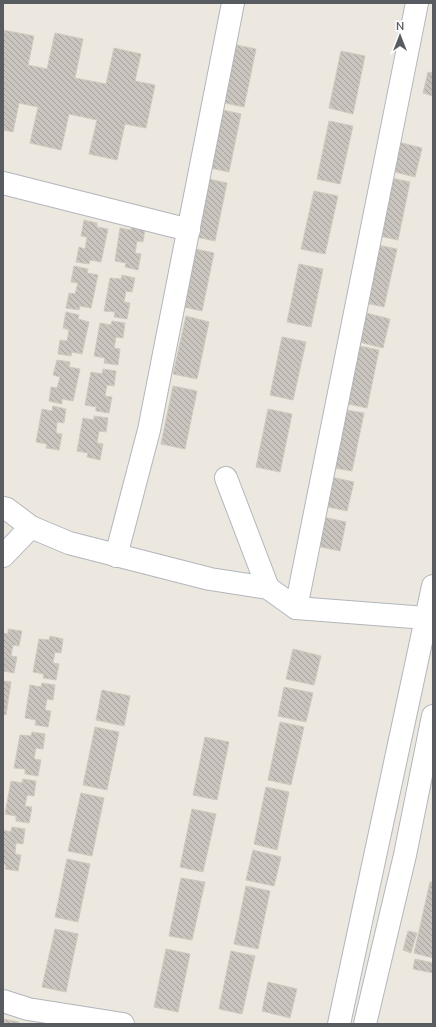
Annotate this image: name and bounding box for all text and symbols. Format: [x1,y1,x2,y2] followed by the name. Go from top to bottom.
[380,16,420,56] north arrow
[396,19,404,34] text: N

